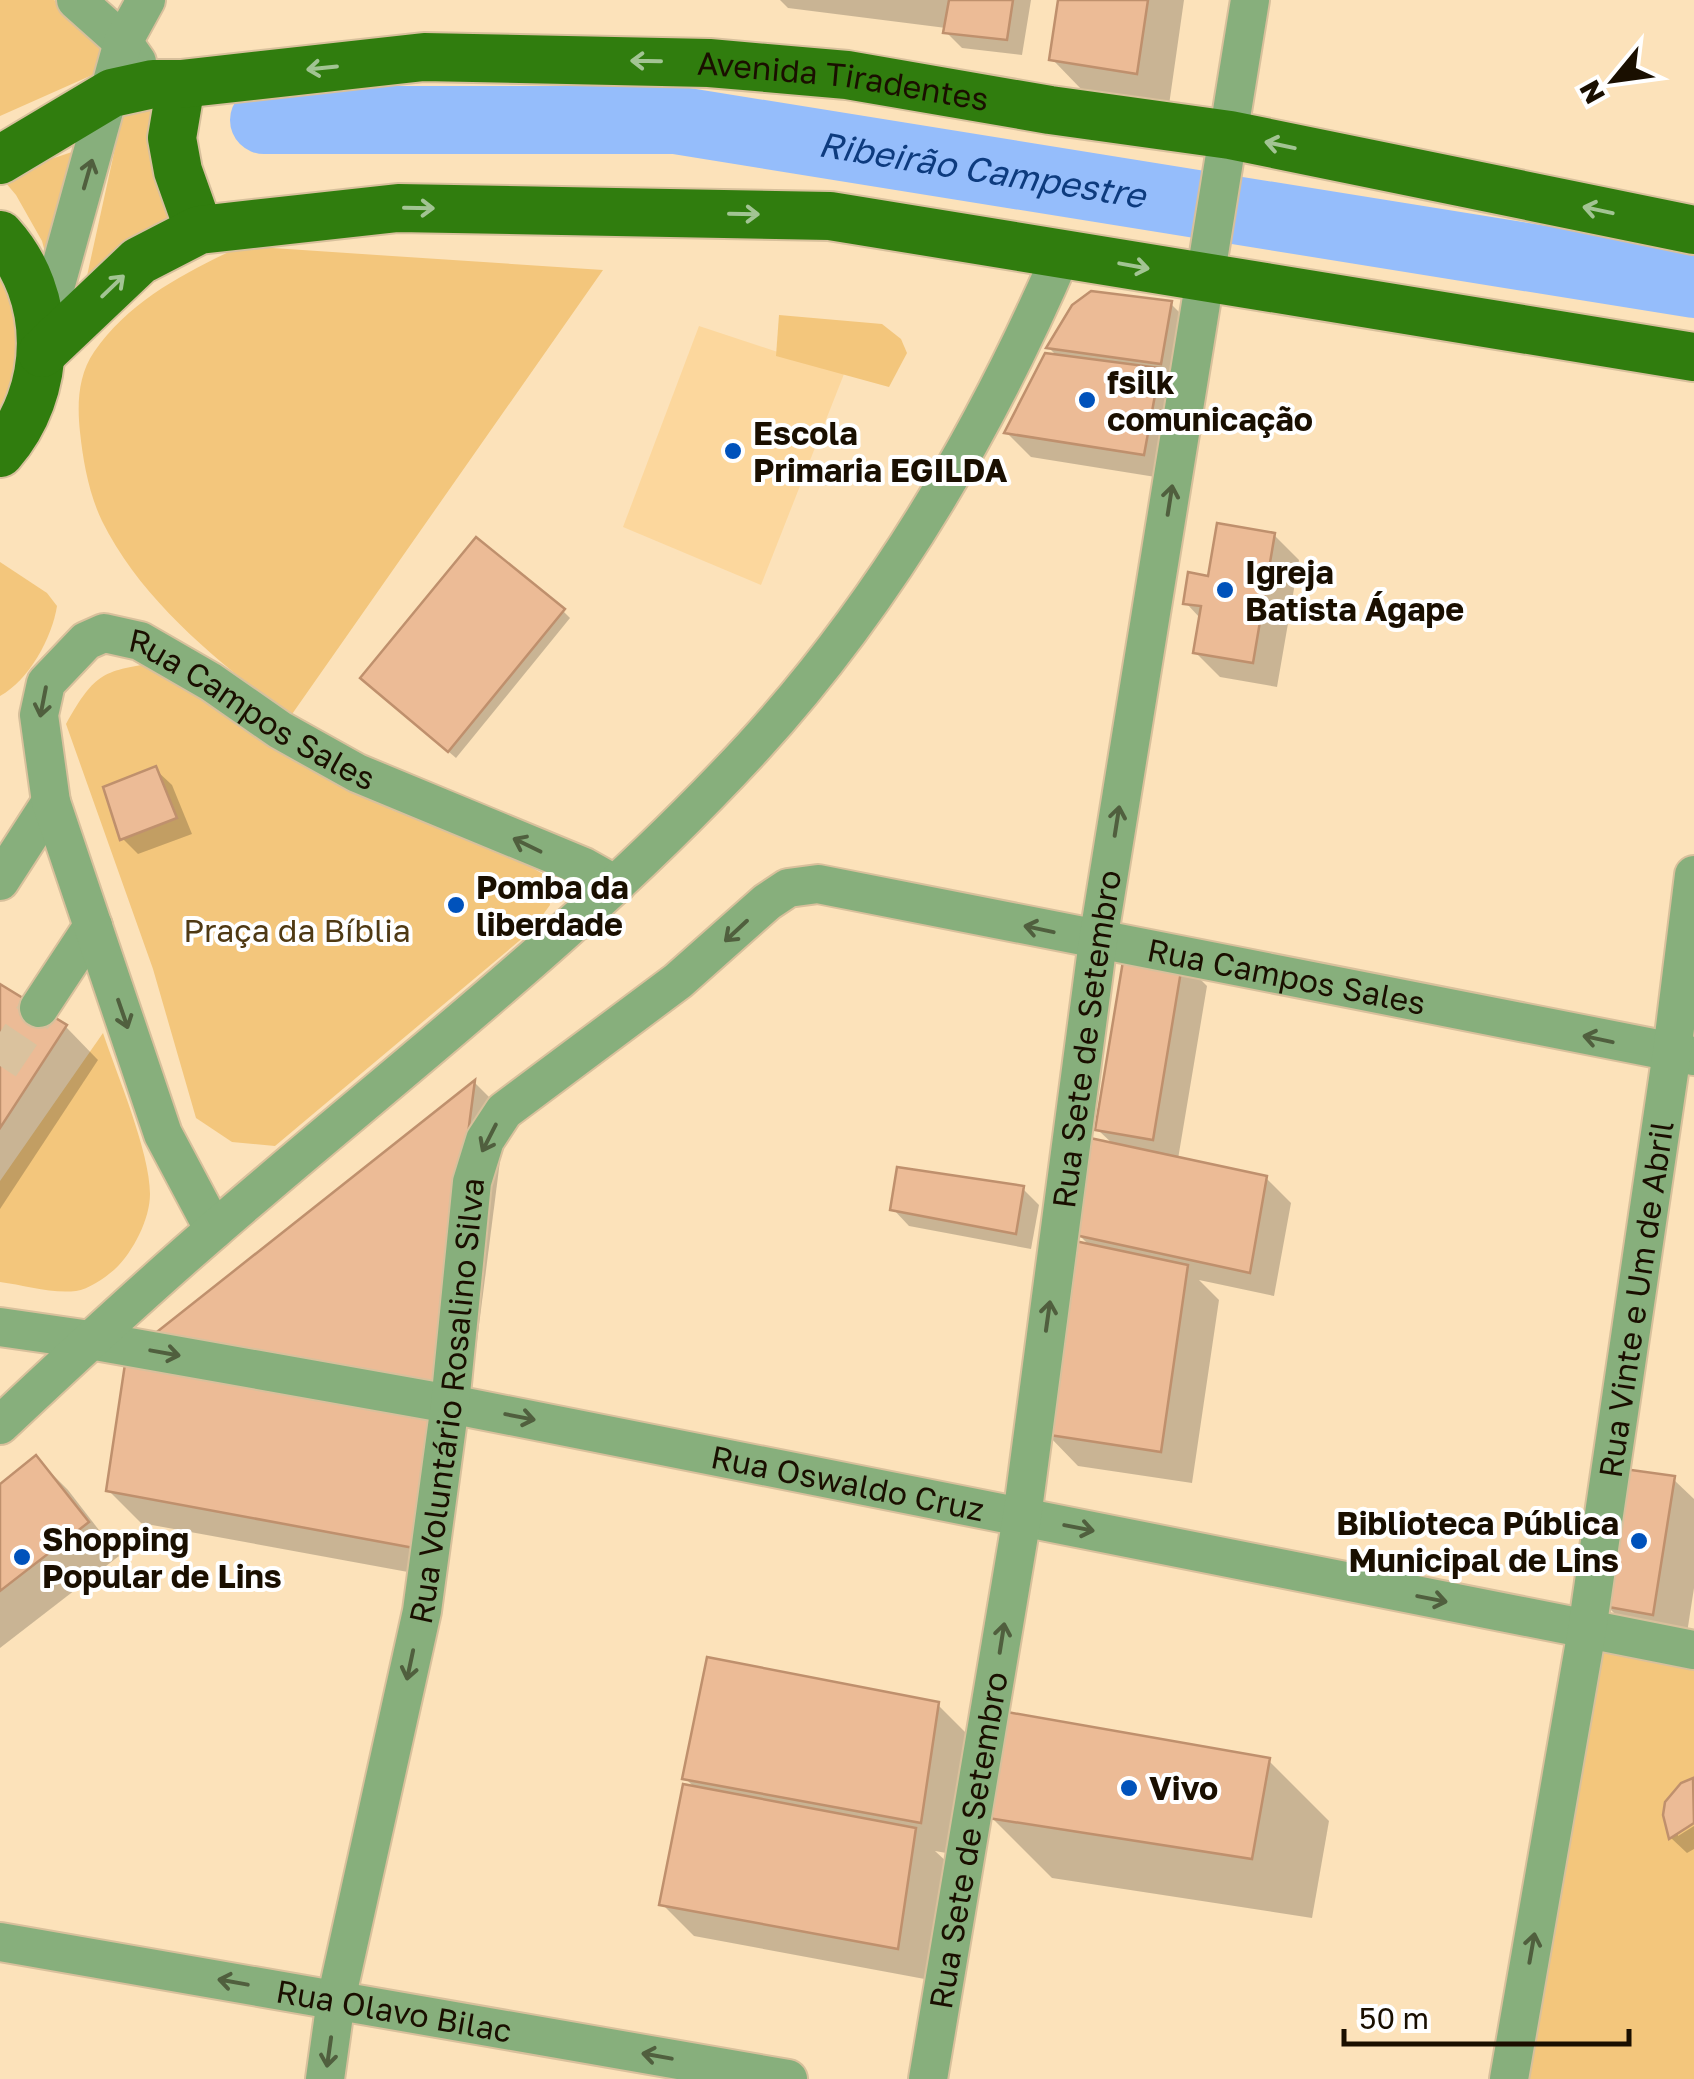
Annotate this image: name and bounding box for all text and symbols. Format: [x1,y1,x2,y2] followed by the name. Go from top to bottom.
[1564,30,1664,130] north arrow
[697,44,992,118] street label: Avenida Tiradentes
[631,52,663,71] one-way arrow
[306,59,339,78] one-way arrow
[1572,75,1611,110] text: N
[816,122,1151,217] water label: Ribeirão Campestre
[1265,135,1297,154] one-way arrow
[80,159,99,190] one-way arrow
[402,199,434,218] one-way arrow
[1583,200,1615,219] one-way arrow
[726,204,759,224] one-way arrow
[1118,258,1150,277] one-way arrow
[100,274,124,298] one-way arrow
[1107,363,1313,438] place label: fsilk comunicação
[1076,389,1098,411] marker: fsilk comunicação
[753,414,1008,489] place label: Escola Primaria EGILDA
[722,440,744,462] marker: Escola Primaria EGILDA
[1161,484,1179,517] one-way arrow
[1245,553,1464,628] place label: Igreja Batista Ágape
[1214,579,1236,601] marker: Igreja Batista Ágape
[126,620,381,797] street label: Rua Campos Sales
[32,685,51,717] one-way arrow
[1108,805,1127,837] one-way arrow
[513,834,543,853] one-way arrow
[1044,867,1128,1211] street label: Rua Sete de Setembro
[476,868,629,943] place label: Pomba da liberdade
[445,894,467,916] marker: Pomba da liberdade
[183,911,411,949] park label: Praça da Bíblia
[724,919,749,942] one-way arrow
[1024,919,1056,938] one-way arrow
[1144,930,1429,1022] street label: Rua Campos Sales
[115,998,133,1030] one-way arrow
[1583,1029,1615,1047] one-way arrow
[1591,1118,1681,1480] street label: Rua Vinte e Um de Abril
[479,1122,498,1152] one-way arrow
[401,1176,491,1627] street label: Rua Voluntário Rosalino Silva
[1039,1300,1058,1333] one-way arrow
[149,1344,181,1363] one-way arrow
[503,1409,535,1428] one-way arrow
[708,1437,987,1528] street label: Rua Oswaldo Cruz
[1336,1504,1619,1579] place label: Biblioteca Pública Municipal de Lins
[42,1520,282,1595] place label: Shopping Popular de Lins
[1062,1520,1094,1539] one-way arrow
[1628,1530,1650,1552] marker: Biblioteca Pública Municipal de Lins
[11,1546,33,1568] marker: Shopping Popular de Lins
[1415,1591,1447,1610] one-way arrow
[993,1622,1012,1654] one-way arrow
[400,1648,418,1680] one-way arrow
[921,1669,1015,2012] street label: Rua Sete de Setembro
[1149,1769,1218,1807] place label: Vivo
[1118,1777,1140,1799] marker: Vivo
[1523,1933,1542,1965] one-way arrow
[273,1971,515,2050] street label: Rua Olavo Bilac
[218,1972,250,1991] one-way arrow
[1344,1984,1629,2046] scale bar
[1359,2000,1429,2036] text: 50 m
[320,2035,338,2067] one-way arrow
[641,2046,674,2065] one-way arrow

